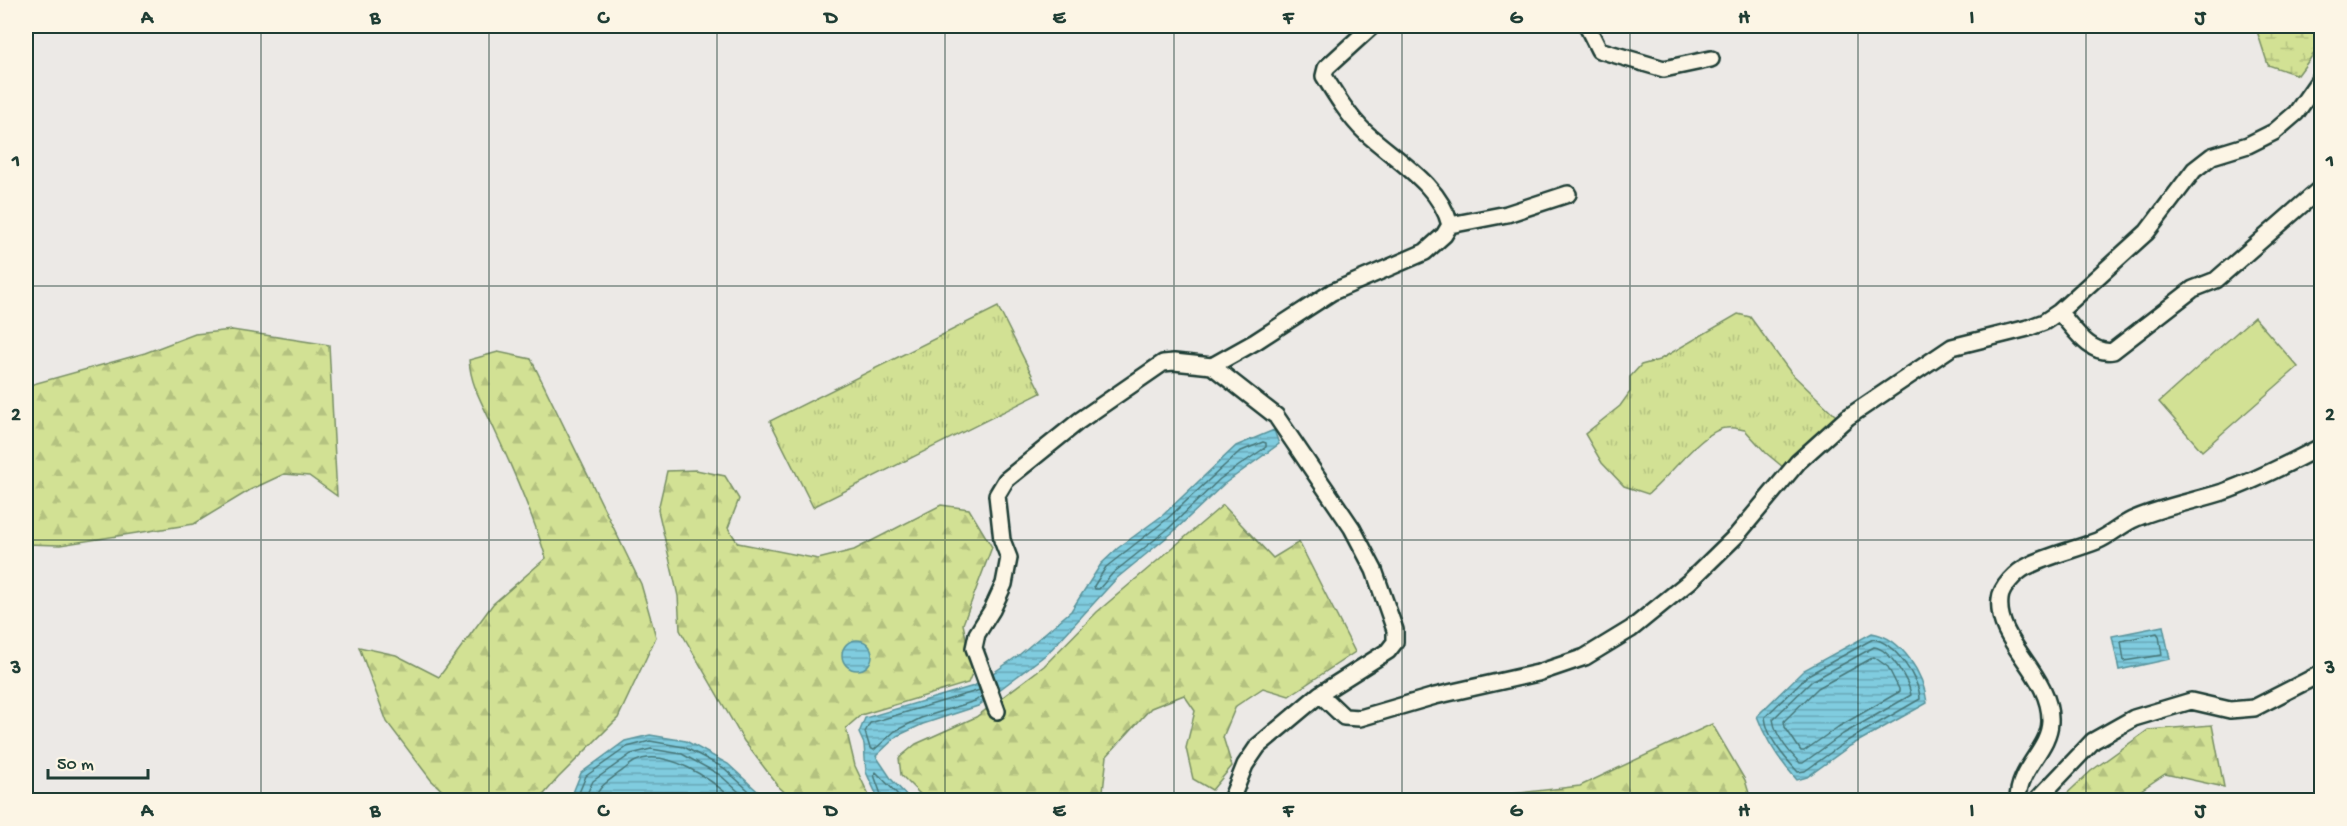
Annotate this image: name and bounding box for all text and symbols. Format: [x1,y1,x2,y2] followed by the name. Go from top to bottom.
[140,8,155,31] text: A
[369,8,381,31] text: B
[597,8,611,31] text: C
[822,8,838,31] text: D
[1053,8,1067,31] text: E
[1282,8,1295,31] text: F
[1510,8,1524,31] text: G
[1738,8,1750,31] text: H
[1970,8,1975,31] text: I
[2194,8,2207,31] text: J
[11,151,20,174] text: 1
[2325,151,2334,174] text: 1
[11,405,21,428] text: 2
[2325,405,2335,428] text: 2
[10,658,21,681] text: 3
[2324,658,2335,681] text: 3
[48,742,148,780] scale bar
[57,755,94,776] text: 50 m
[140,801,155,824] text: A
[369,801,381,824] text: B
[597,801,611,824] text: C
[822,801,838,824] text: D
[1053,801,1067,824] text: E
[1282,801,1295,824] text: F
[1510,801,1524,824] text: G
[1738,801,1750,824] text: H
[1970,801,1975,824] text: I
[2194,801,2207,824] text: J

